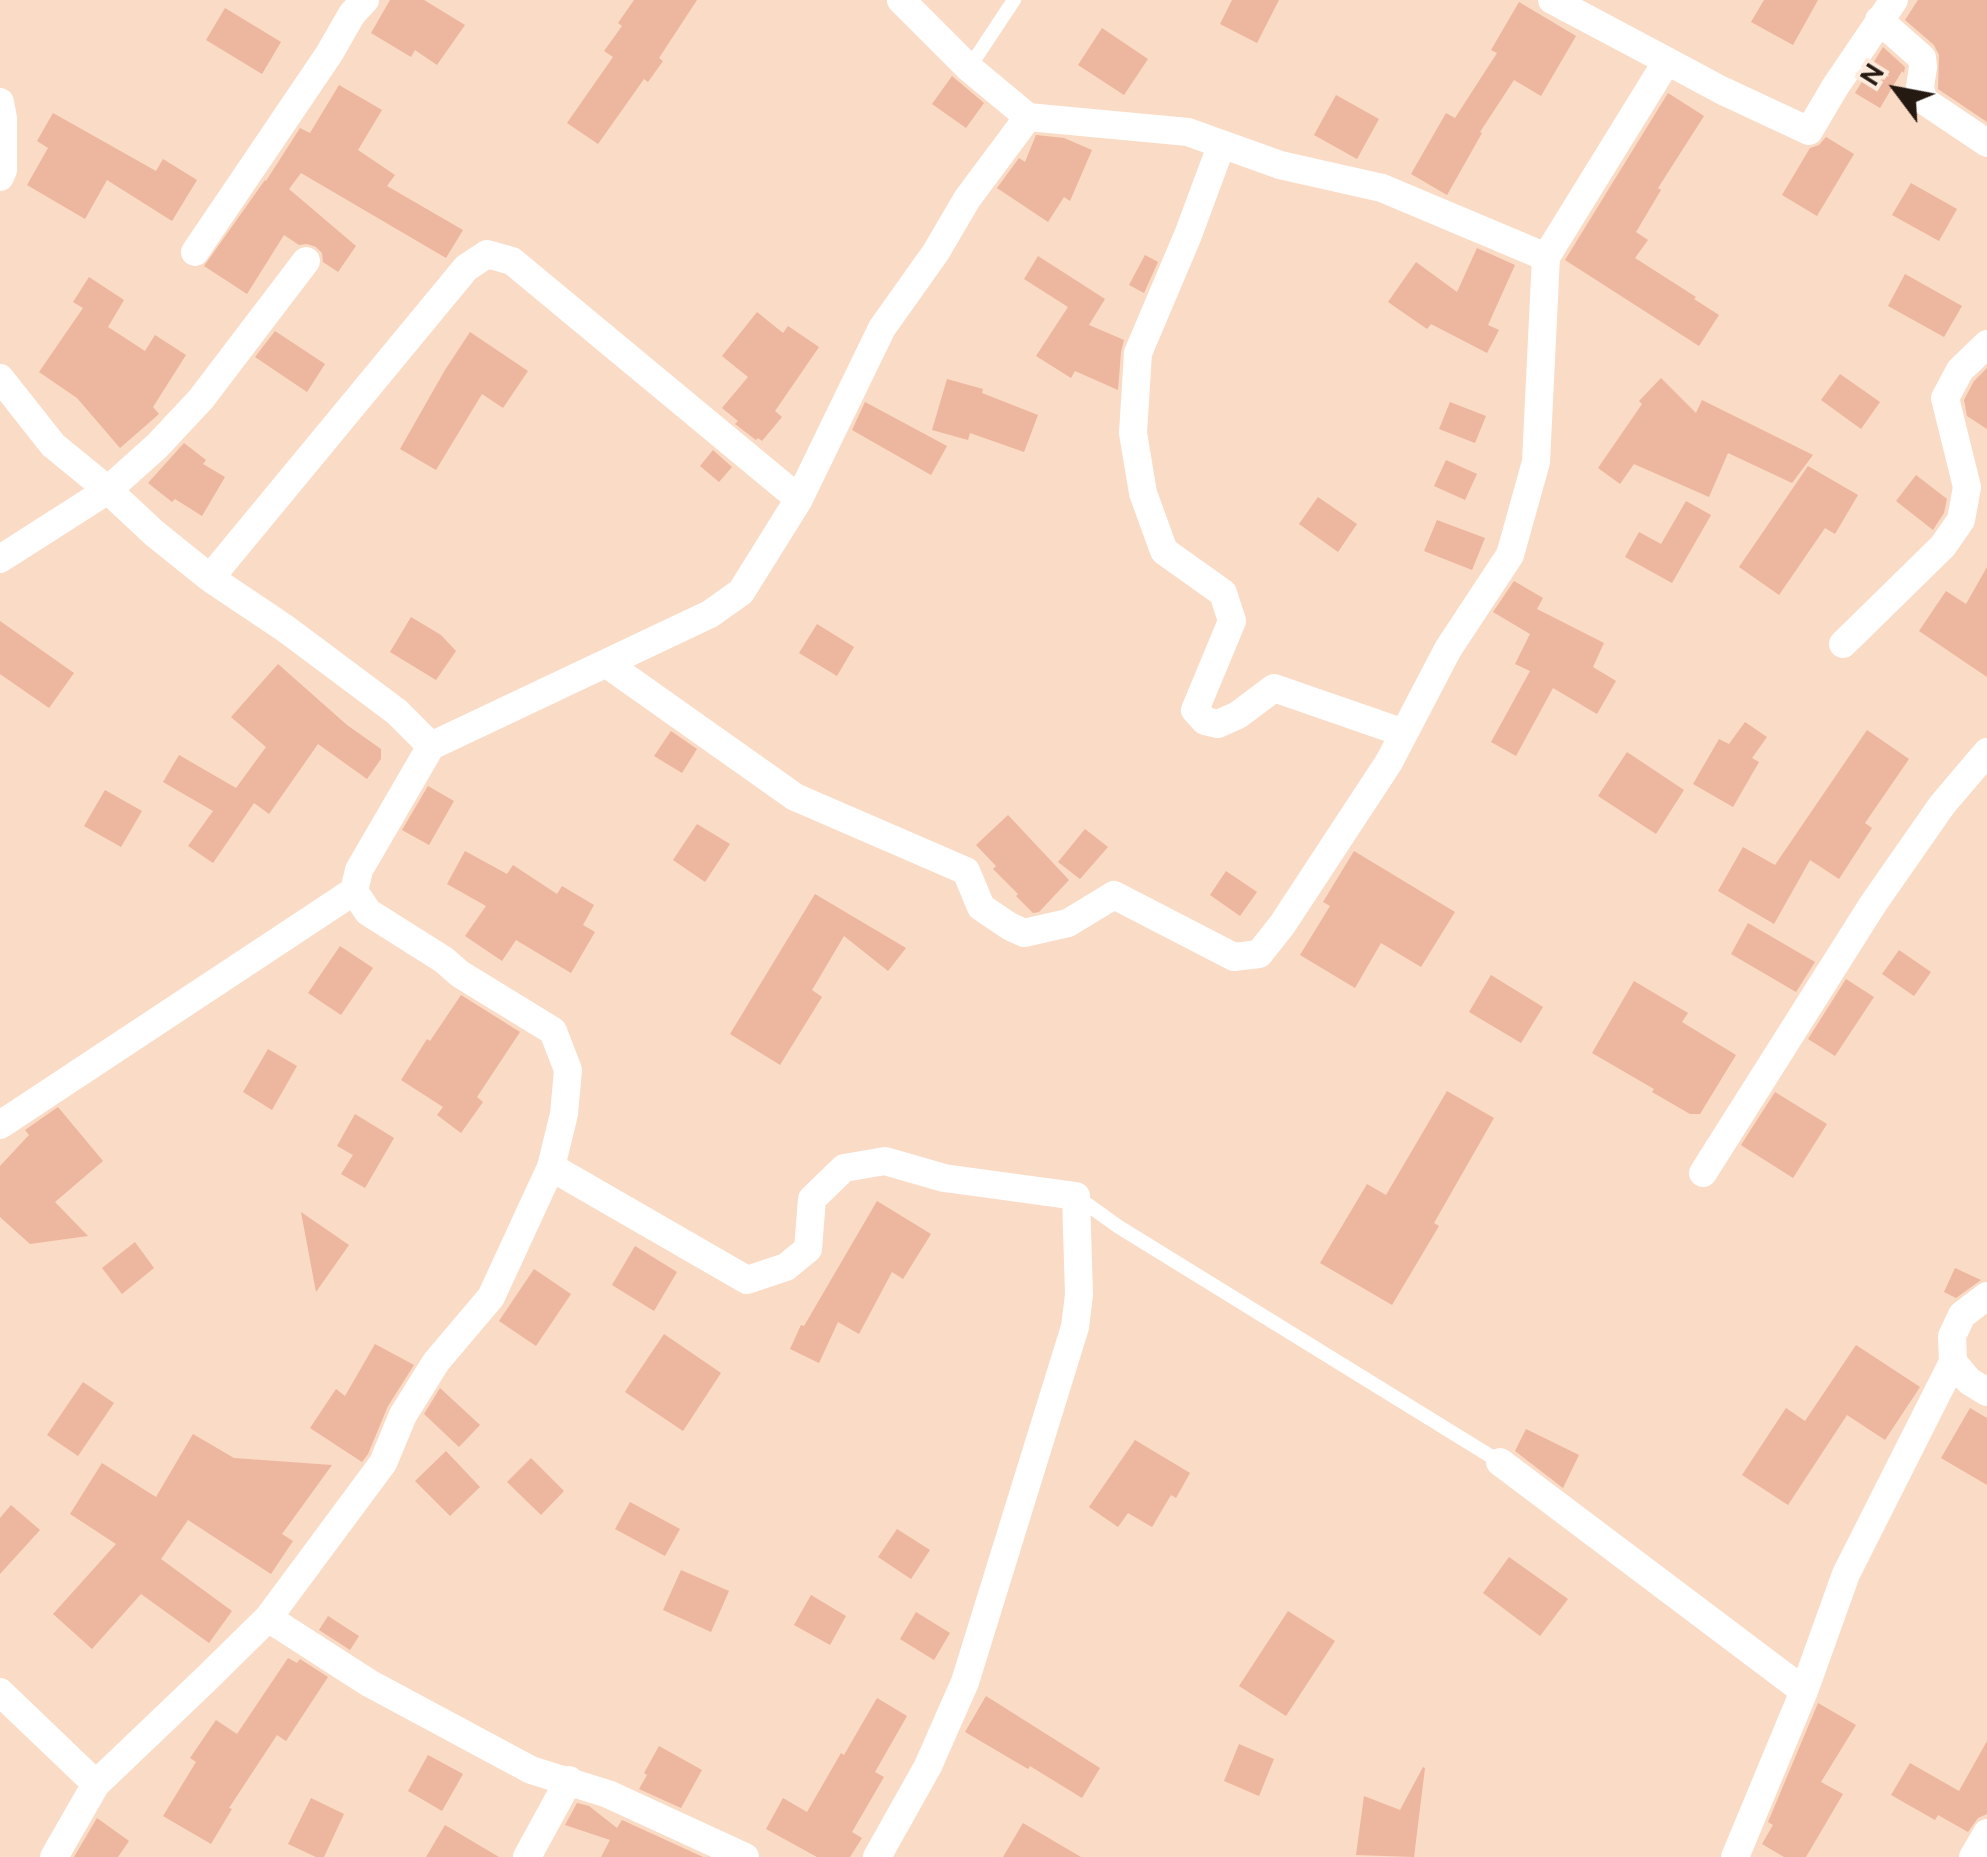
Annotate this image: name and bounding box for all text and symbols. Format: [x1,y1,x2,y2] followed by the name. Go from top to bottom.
[1847,40,1947,140] north arrow
[1852,57,1891,92] text: N

